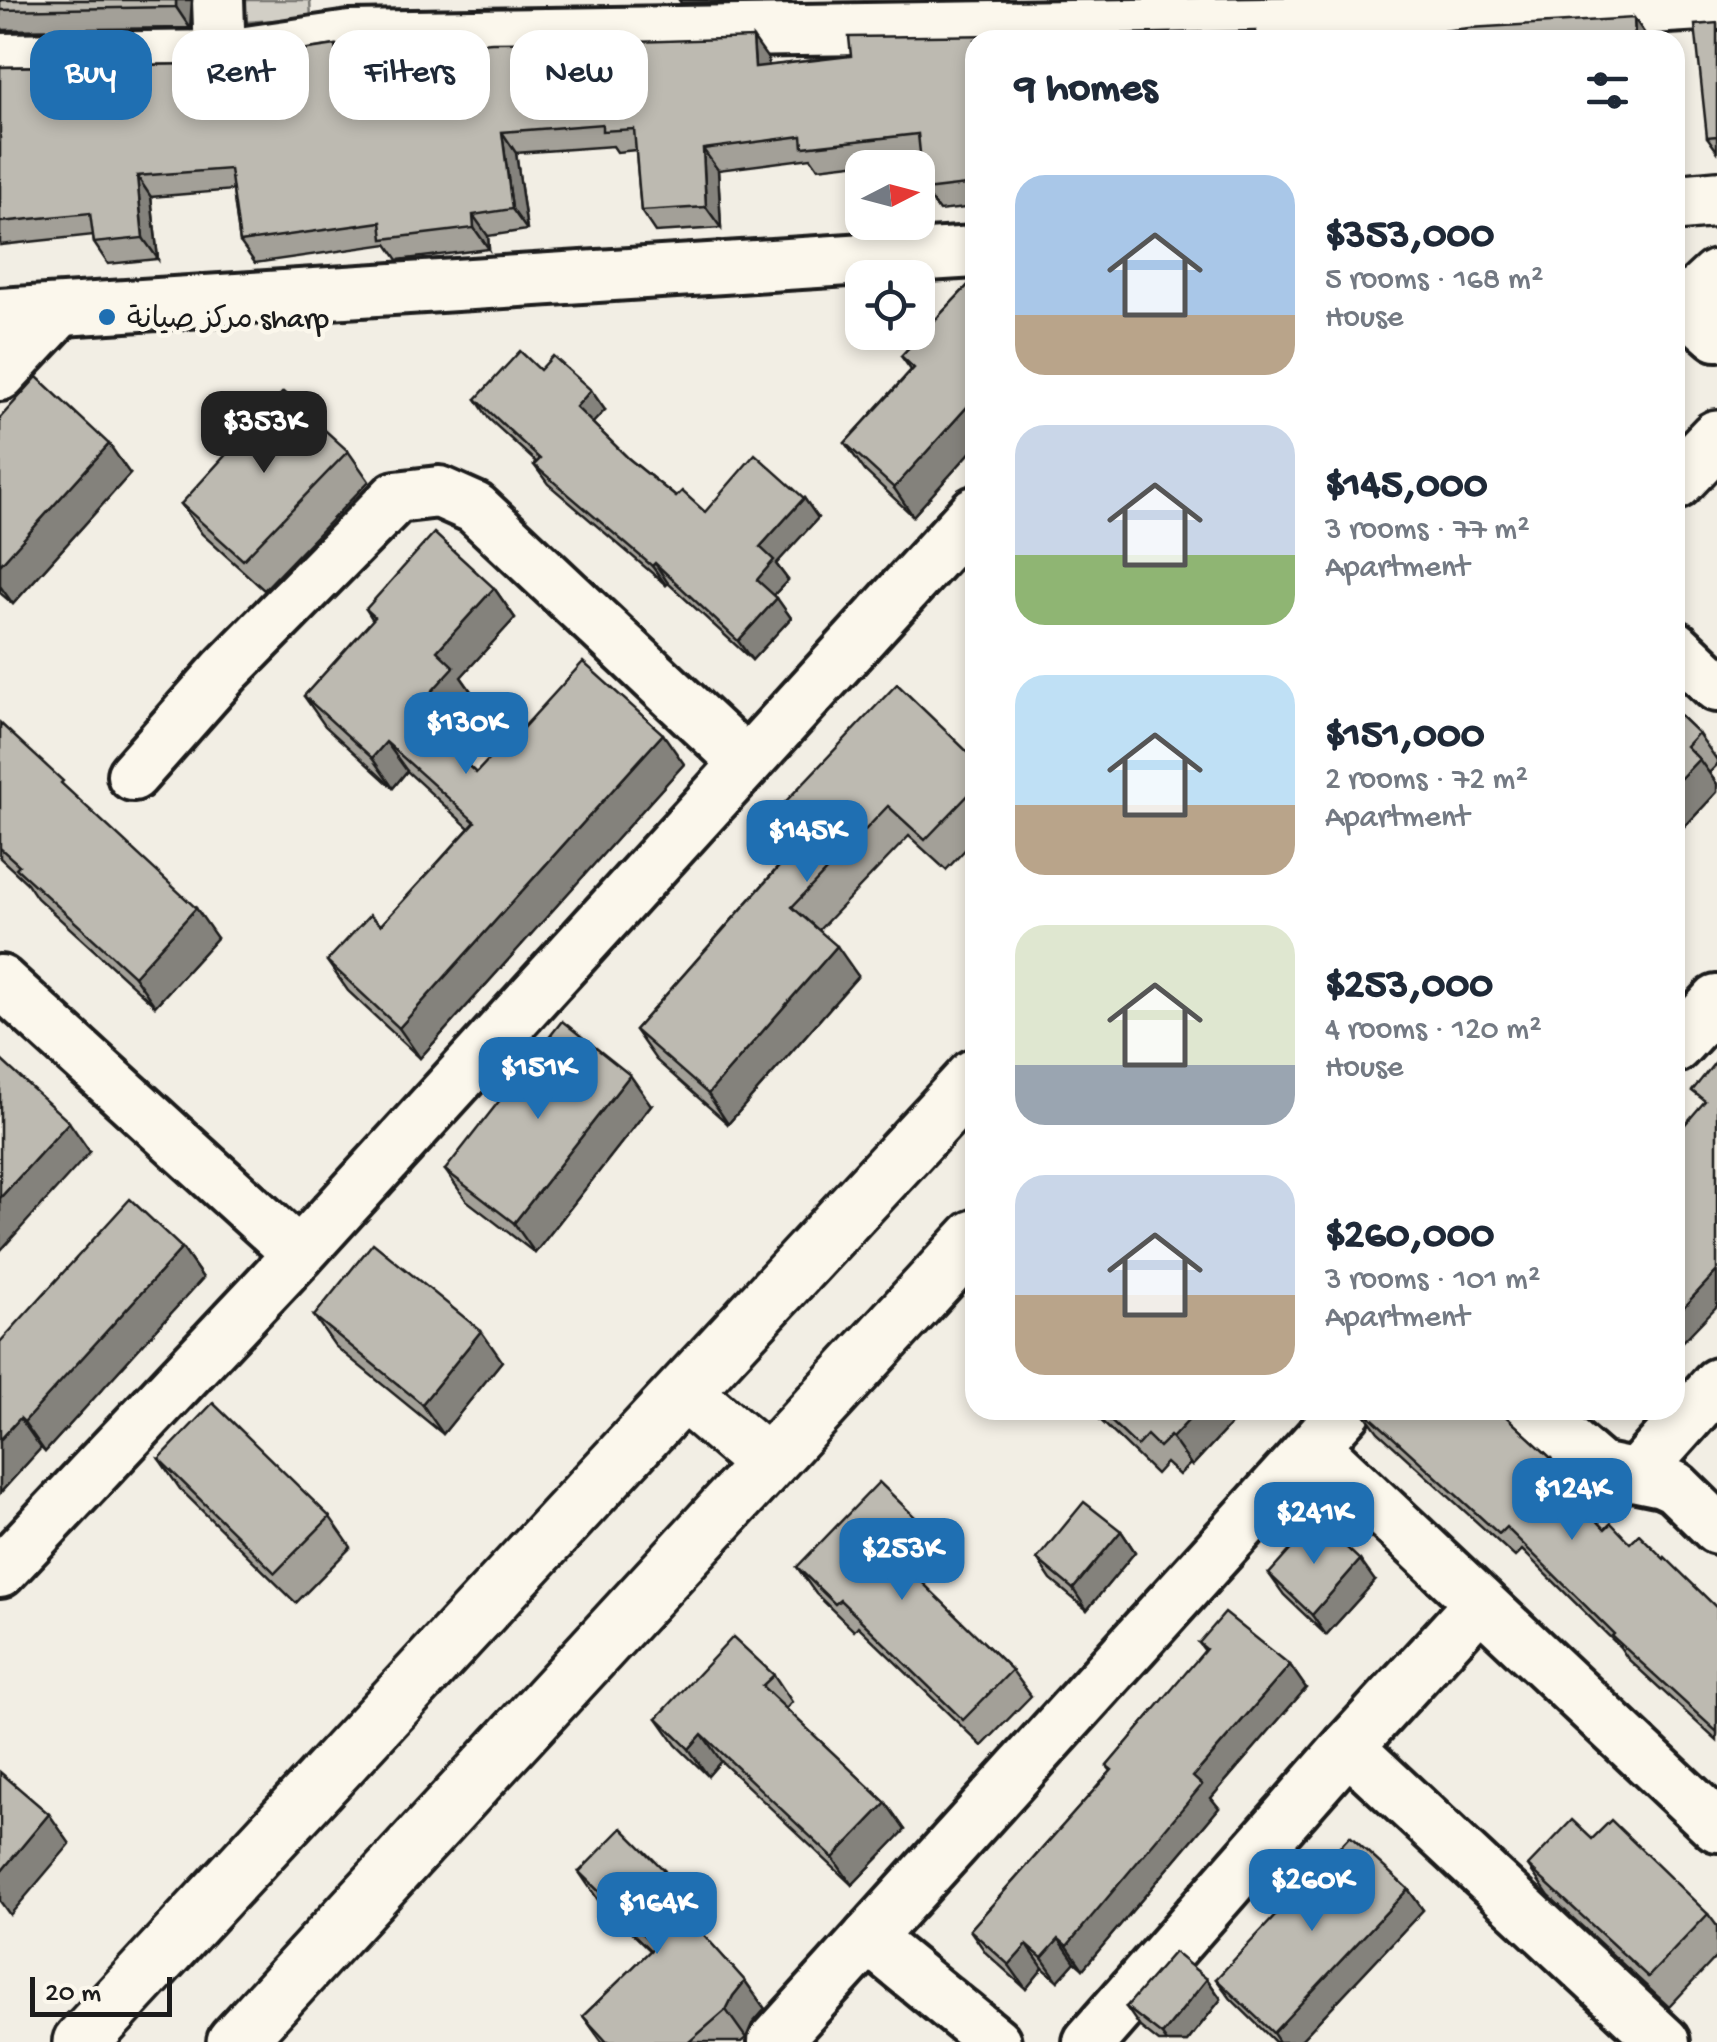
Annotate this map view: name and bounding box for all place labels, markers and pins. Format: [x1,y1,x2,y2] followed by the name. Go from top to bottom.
[127,304,329,339] place label: مركز صيانة sharp
[96,306,118,328] marker: مركز صيانة sharp
[194,391,334,476] pin: $353K
[396,692,536,777] pin: $130K
[737,800,877,885] pin: $145K
[468,1037,608,1122] pin: $151K
[1502,1458,1642,1543] pin: $124K
[1244,1482,1384,1567] pin: $241K
[832,1518,972,1603] pin: $253K
[1242,1849,1382,1934] pin: $260K
[587,1872,727,1957] pin: $164K

